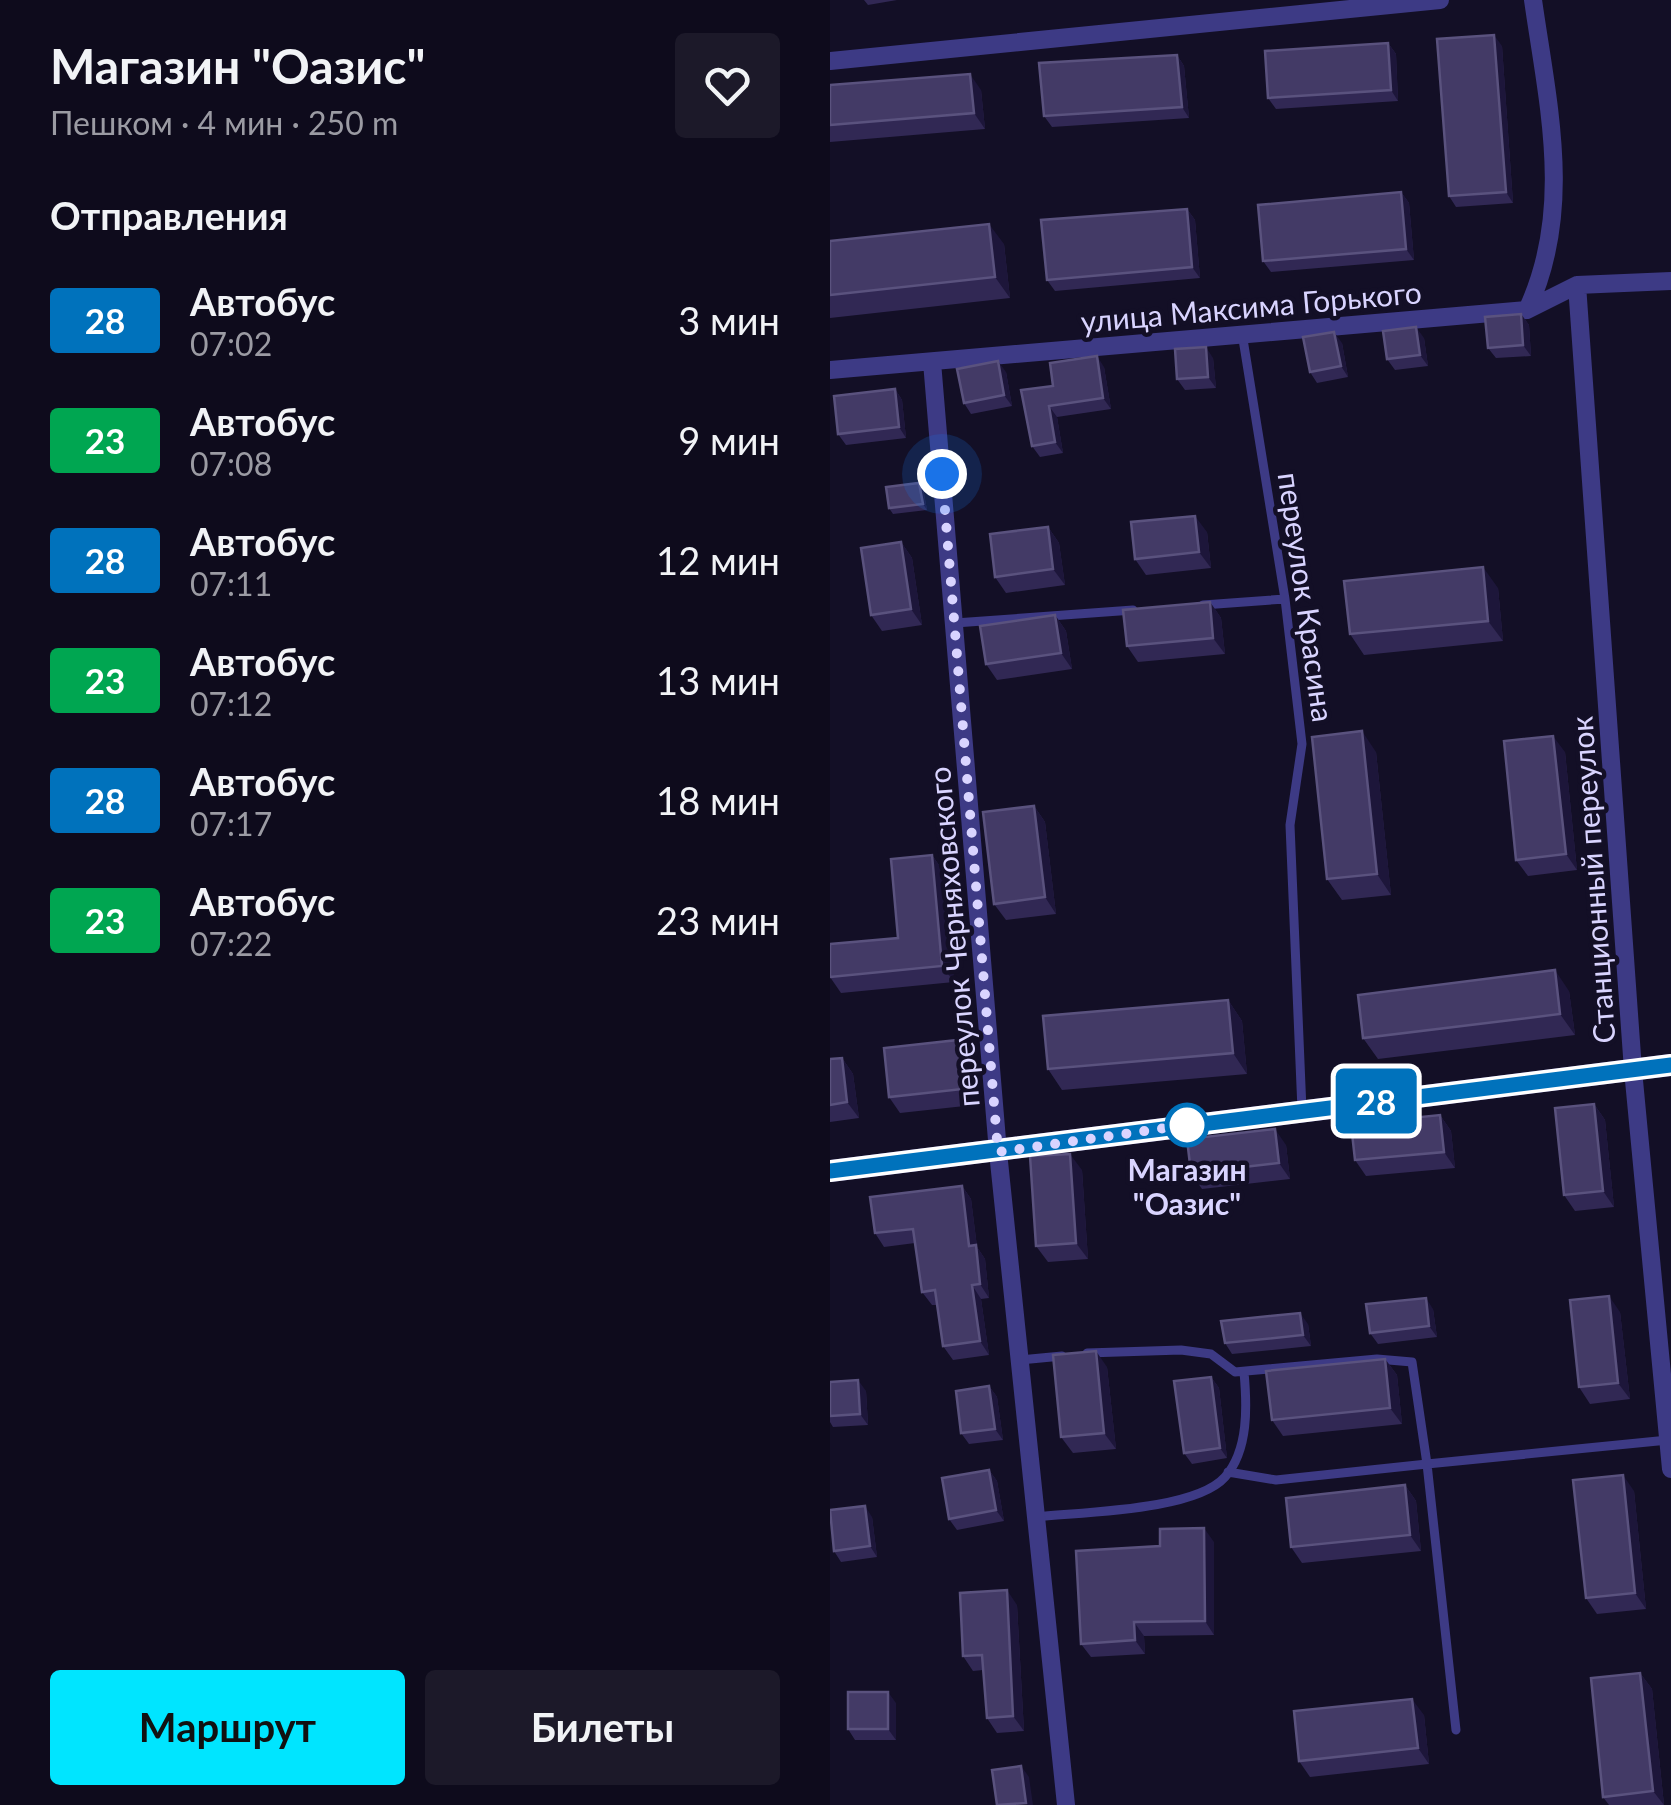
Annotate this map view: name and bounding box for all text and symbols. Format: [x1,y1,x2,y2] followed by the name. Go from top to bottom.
[675,33,780,138] button: heart
[50,37,425,94] text: Магазин "Оазис"
[50,103,398,142] text: Пешком · 4 мин · 250 m
[50,192,288,238] text: Отправления
[1079,273,1423,339] street label: улица Максима Горького
[190,278,335,324] text: Автобус
[678,297,780,343] text: 3 мин
[85,299,125,341] text: 28
[190,324,272,363] text: 07:02
[190,398,335,444] text: Автобус
[678,417,780,463] text: 9 мин
[85,419,125,461] text: 23
[190,444,272,483] text: 07:08
[917,449,967,499] your location
[1272,470,1342,724] street label: переулок Красина
[190,518,335,564] text: Автобус
[656,537,780,583] text: 12 мин
[85,539,125,581] text: 28
[190,564,272,603] text: 07:11
[190,638,335,684] text: Автобус
[656,657,780,703] text: 13 мин
[85,659,125,701] text: 23
[190,684,272,723] text: 07:12
[1563,715,1621,1045] street label: Станционный переулок
[190,758,335,804] text: Автобус
[920,765,986,1109] street label: переулок Черняховского
[656,777,780,823] text: 18 мин
[85,779,125,821] text: 28
[190,804,272,843] text: 07:17
[190,878,335,924] text: Автобус
[656,897,780,943] text: 23 мин
[85,899,125,941] text: 23
[190,924,272,963] text: 07:22
[1331,1068,1421,1134] line badge: 28
[1356,1080,1396,1122] text: 28
[1166,1104,1208,1146] marker: Магазин "Оазис"
[1127,1151,1247,1221] place label: Магазин "Оазис"
[50,1670,405,1785] button: Маршрут
[425,1670,780,1785] button: Билеты

